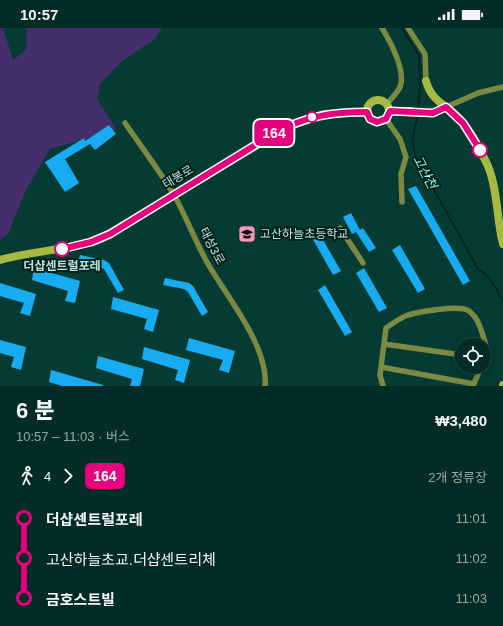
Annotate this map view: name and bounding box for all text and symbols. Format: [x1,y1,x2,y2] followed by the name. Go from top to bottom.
[20,6,58,23] text: 10:57
[306,111,318,123] unlabelled marker
[251,120,297,146] line badge: 164
[262,125,286,141] text: 164
[472,142,488,158] unlabelled marker
[410,153,440,192] water label: 고산천
[160,162,196,192] street label: 태봉로
[237,224,257,244] school or university icon: 고산하늘초등학교
[196,225,228,267] street label: 태성3로
[260,227,348,241] place label: 고산하늘초등학교
[54,241,70,257] marker: 더샵센트럴포레
[23,259,101,273] place label: 더샵센트럴포레
[455,338,491,374] map controls
[455,338,491,374] button: locate
[16,398,55,423] text: 6 분
[435,412,487,429] text: ₩3,480
[16,429,130,444] text: 10:57 – 11:03 · 버스
[16,465,38,487] icon: walk
[57,465,79,487] icon: forward
[93,468,117,484] text: 164
[44,469,51,484] text: 4
[428,470,487,485] text: 2개 정류장
[46,511,143,528] text: 더샵센트럴포레
[455,511,487,526] text: 11:01
[46,551,216,568] text: 고산하늘초교.더샵센트리체
[455,551,487,566] text: 11:02
[46,591,115,608] text: 금호스트빌
[455,591,487,606] text: 11:03

